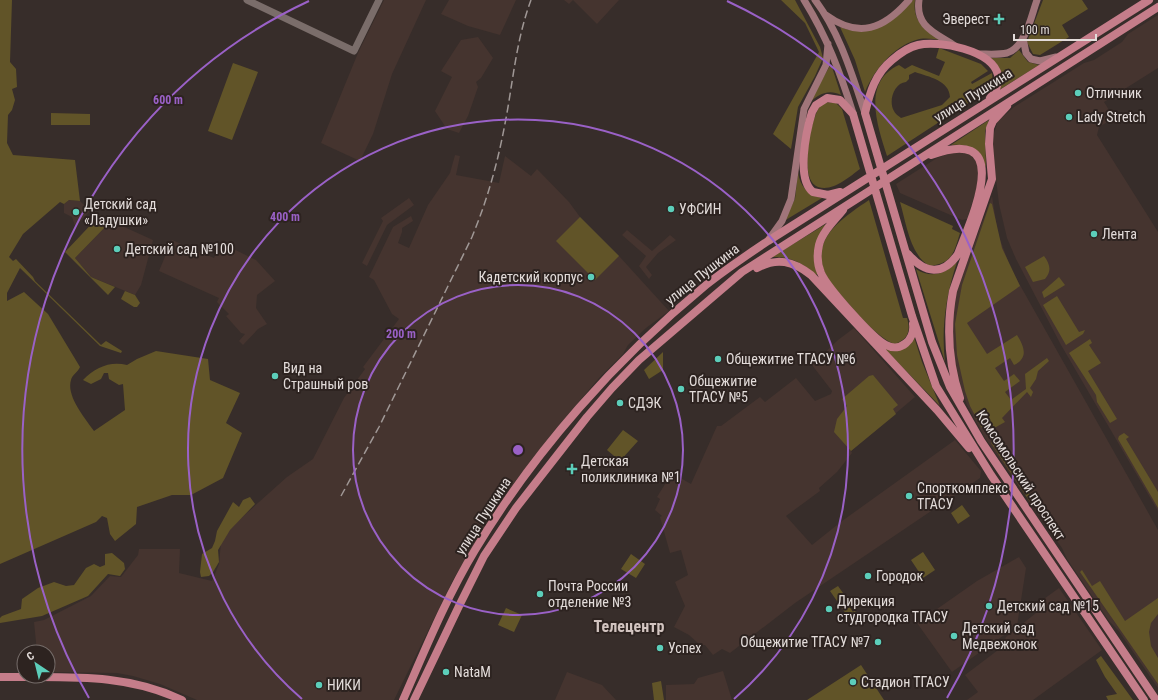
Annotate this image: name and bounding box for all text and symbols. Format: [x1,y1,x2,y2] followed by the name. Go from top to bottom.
[942,11,990,27] place label: Эверест
[993,13,1005,25] marker: Эверест
[1014,16,1096,42] scale bar
[1020,23,1050,37] text: 100 m
[931,65,1015,125] street label: улица Пушкина
[1086,85,1142,101] place label: Отличник
[1073,88,1083,98] marker: Отличник
[153,93,183,107] text: 600 m
[1077,109,1146,125] place label: Lady Stretch
[1064,112,1074,122] marker: Lady Stretch
[84,196,157,228] place label: Детский сад «Ладушки»
[679,201,721,217] place label: УФСИН
[666,204,676,214] marker: УФСИН
[71,207,81,217] marker: Детский сад «Ладушки»
[270,210,300,224] text: 400 m
[1102,226,1137,242] place label: Лента
[1089,229,1099,239] marker: Лента
[662,240,742,308] street label: улица Пушкина
[125,241,234,257] place label: Детский сад №100
[112,244,122,254] marker: Детский сад №100
[479,269,583,285] place label: Кадетский корпус
[586,272,596,282] marker: Кадетский корпус
[386,327,416,341] text: 200 m
[726,351,856,367] place label: Общежитие ТГАСУ №6
[713,354,723,364] marker: Общежитие ТГАСУ №6
[283,360,368,392] place label: Вид на Страшный ров
[270,371,280,381] marker: Вид на Страшный ров
[689,373,757,405] place label: Общежитие ТГАСУ №5
[676,384,686,394] marker: Общежитие ТГАСУ №5
[628,395,661,411] place label: СДЭК
[615,398,625,408] marker: СДЭК
[973,407,1069,543] street label: Комсомольский проспект
[511,443,525,457] centre of rings
[581,453,681,485] place label: Детская поликлиника №1
[566,463,578,475] marker: Детская поликлиника №1
[452,474,514,558] street label: улица Пушкина
[917,480,1008,512] place label: Спорткомплекс ТГАСУ
[904,491,914,501] marker: Спорткомплекс ТГАСУ
[876,568,924,584] place label: Городок
[863,571,873,581] marker: Городок
[548,578,631,610] place label: Почта России отделение №3
[535,589,545,599] marker: Почта России отделение №3
[837,593,949,625] place label: Дирекция студгородка ТГАСУ
[997,598,1099,614] place label: Детский сад №15
[984,601,994,611] marker: Детский сад №15
[824,604,834,614] marker: Дирекция студгородка ТГАСУ
[594,617,664,636] district label: Телецентр
[962,620,1038,652] place label: Детский сад Медвежонок
[949,631,959,641] marker: Детский сад Медвежонок
[740,634,870,650] place label: Общежитие ТГАСУ №7
[873,637,883,647] marker: Общежитие ТГАСУ №7
[668,640,702,656] place label: Успех
[655,643,665,653] marker: Успех
[16,644,56,684] north arrow
[24,649,37,663] text: С
[454,664,491,680] place label: NataM
[441,667,451,677] marker: NataM
[861,674,950,690] place label: Стадион ТГАСУ
[327,677,361,693] place label: НИКИ
[848,677,858,687] marker: Стадион ТГАСУ
[314,680,324,690] marker: НИКИ

